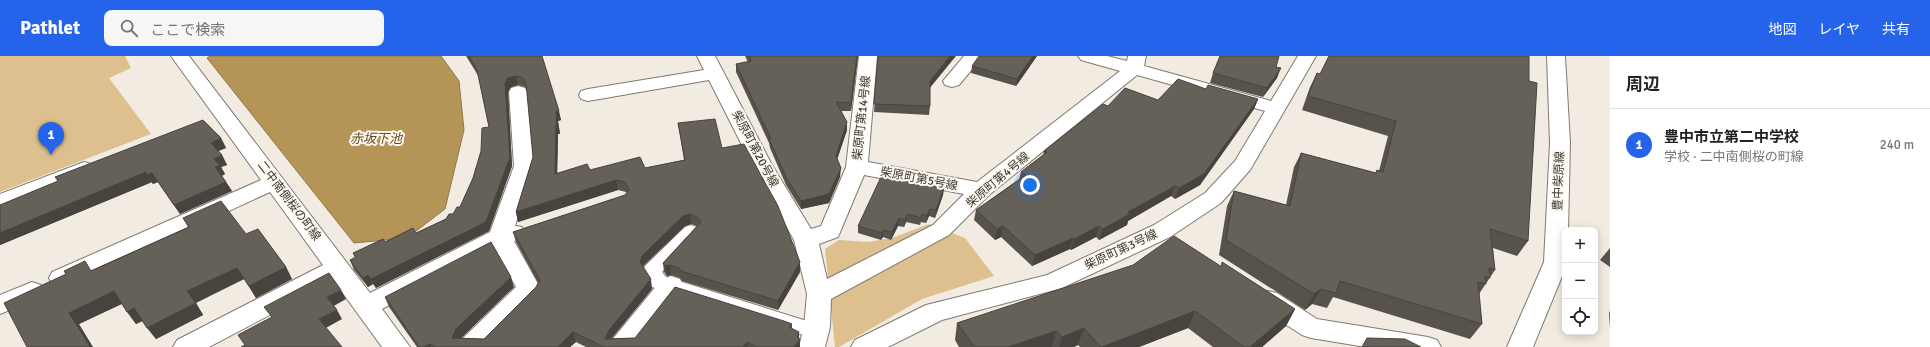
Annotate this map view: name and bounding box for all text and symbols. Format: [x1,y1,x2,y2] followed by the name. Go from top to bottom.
[104,10,384,46] search box
[20,16,80,40] text: Pathlet
[118,17,140,39] icon: search
[150,21,225,39] text: ここで検索
[1768,21,1796,38] text: 地図
[1818,21,1860,38] text: レイヤ
[1882,21,1910,38] text: 共有
[1626,74,1660,95] text: 周辺
[850,75,874,161] street label: 柴原町第14号線
[728,108,782,190] street label: 柴原町第20号線
[38,122,64,155] pin: 1
[1664,128,1799,146] text: 豊中市立第二中学校
[350,131,404,147] water label: 赤坂下池
[1635,137,1643,153] text: 1
[1880,137,1914,153] text: 240 m
[963,149,1033,211] street label: 柴原町第4号線
[1664,149,1804,165] text: 学校 · 二中南側桜の町線
[1550,151,1568,211] street label: 豊中柴原線
[254,158,324,244] street label: 二中南側桜の町線
[879,164,959,194] street label: 柴原町第5号線
[1020,175,1040,195] your location
[1082,227,1160,273] street label: 柴原町第3号線
[1562,227,1598,335] map controls
[1562,227,1598,263] button: +
[1562,263,1598,299] button: −
[1562,299,1598,335] button: locate

